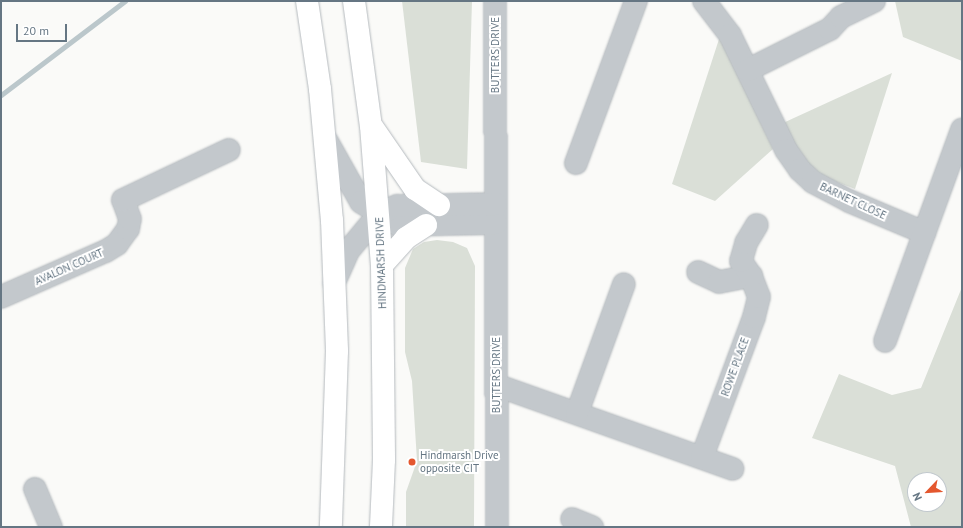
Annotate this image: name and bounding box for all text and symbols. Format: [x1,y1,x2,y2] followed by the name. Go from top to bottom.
[18,16,69,42] scale bar
[488,17,502,93] street label: BUTTERS DRIVE
[23,23,49,38] text: 20 m
[817,180,889,222] street label: BARNET CLOSE
[373,217,389,309] street label: HINDMARSH DRIVE
[33,246,105,288] street label: AVALON COURT
[718,336,752,398] street label: ROWE PLACE
[489,337,503,413] street label: BUTTERS DRIVE
[420,449,499,475] place label: Hindmarsh Drive opposite CIT
[407,457,417,467] marker: Hindmarsh Drive opposite CIT
[907,472,947,512] north arrow
[909,490,925,503] text: N

